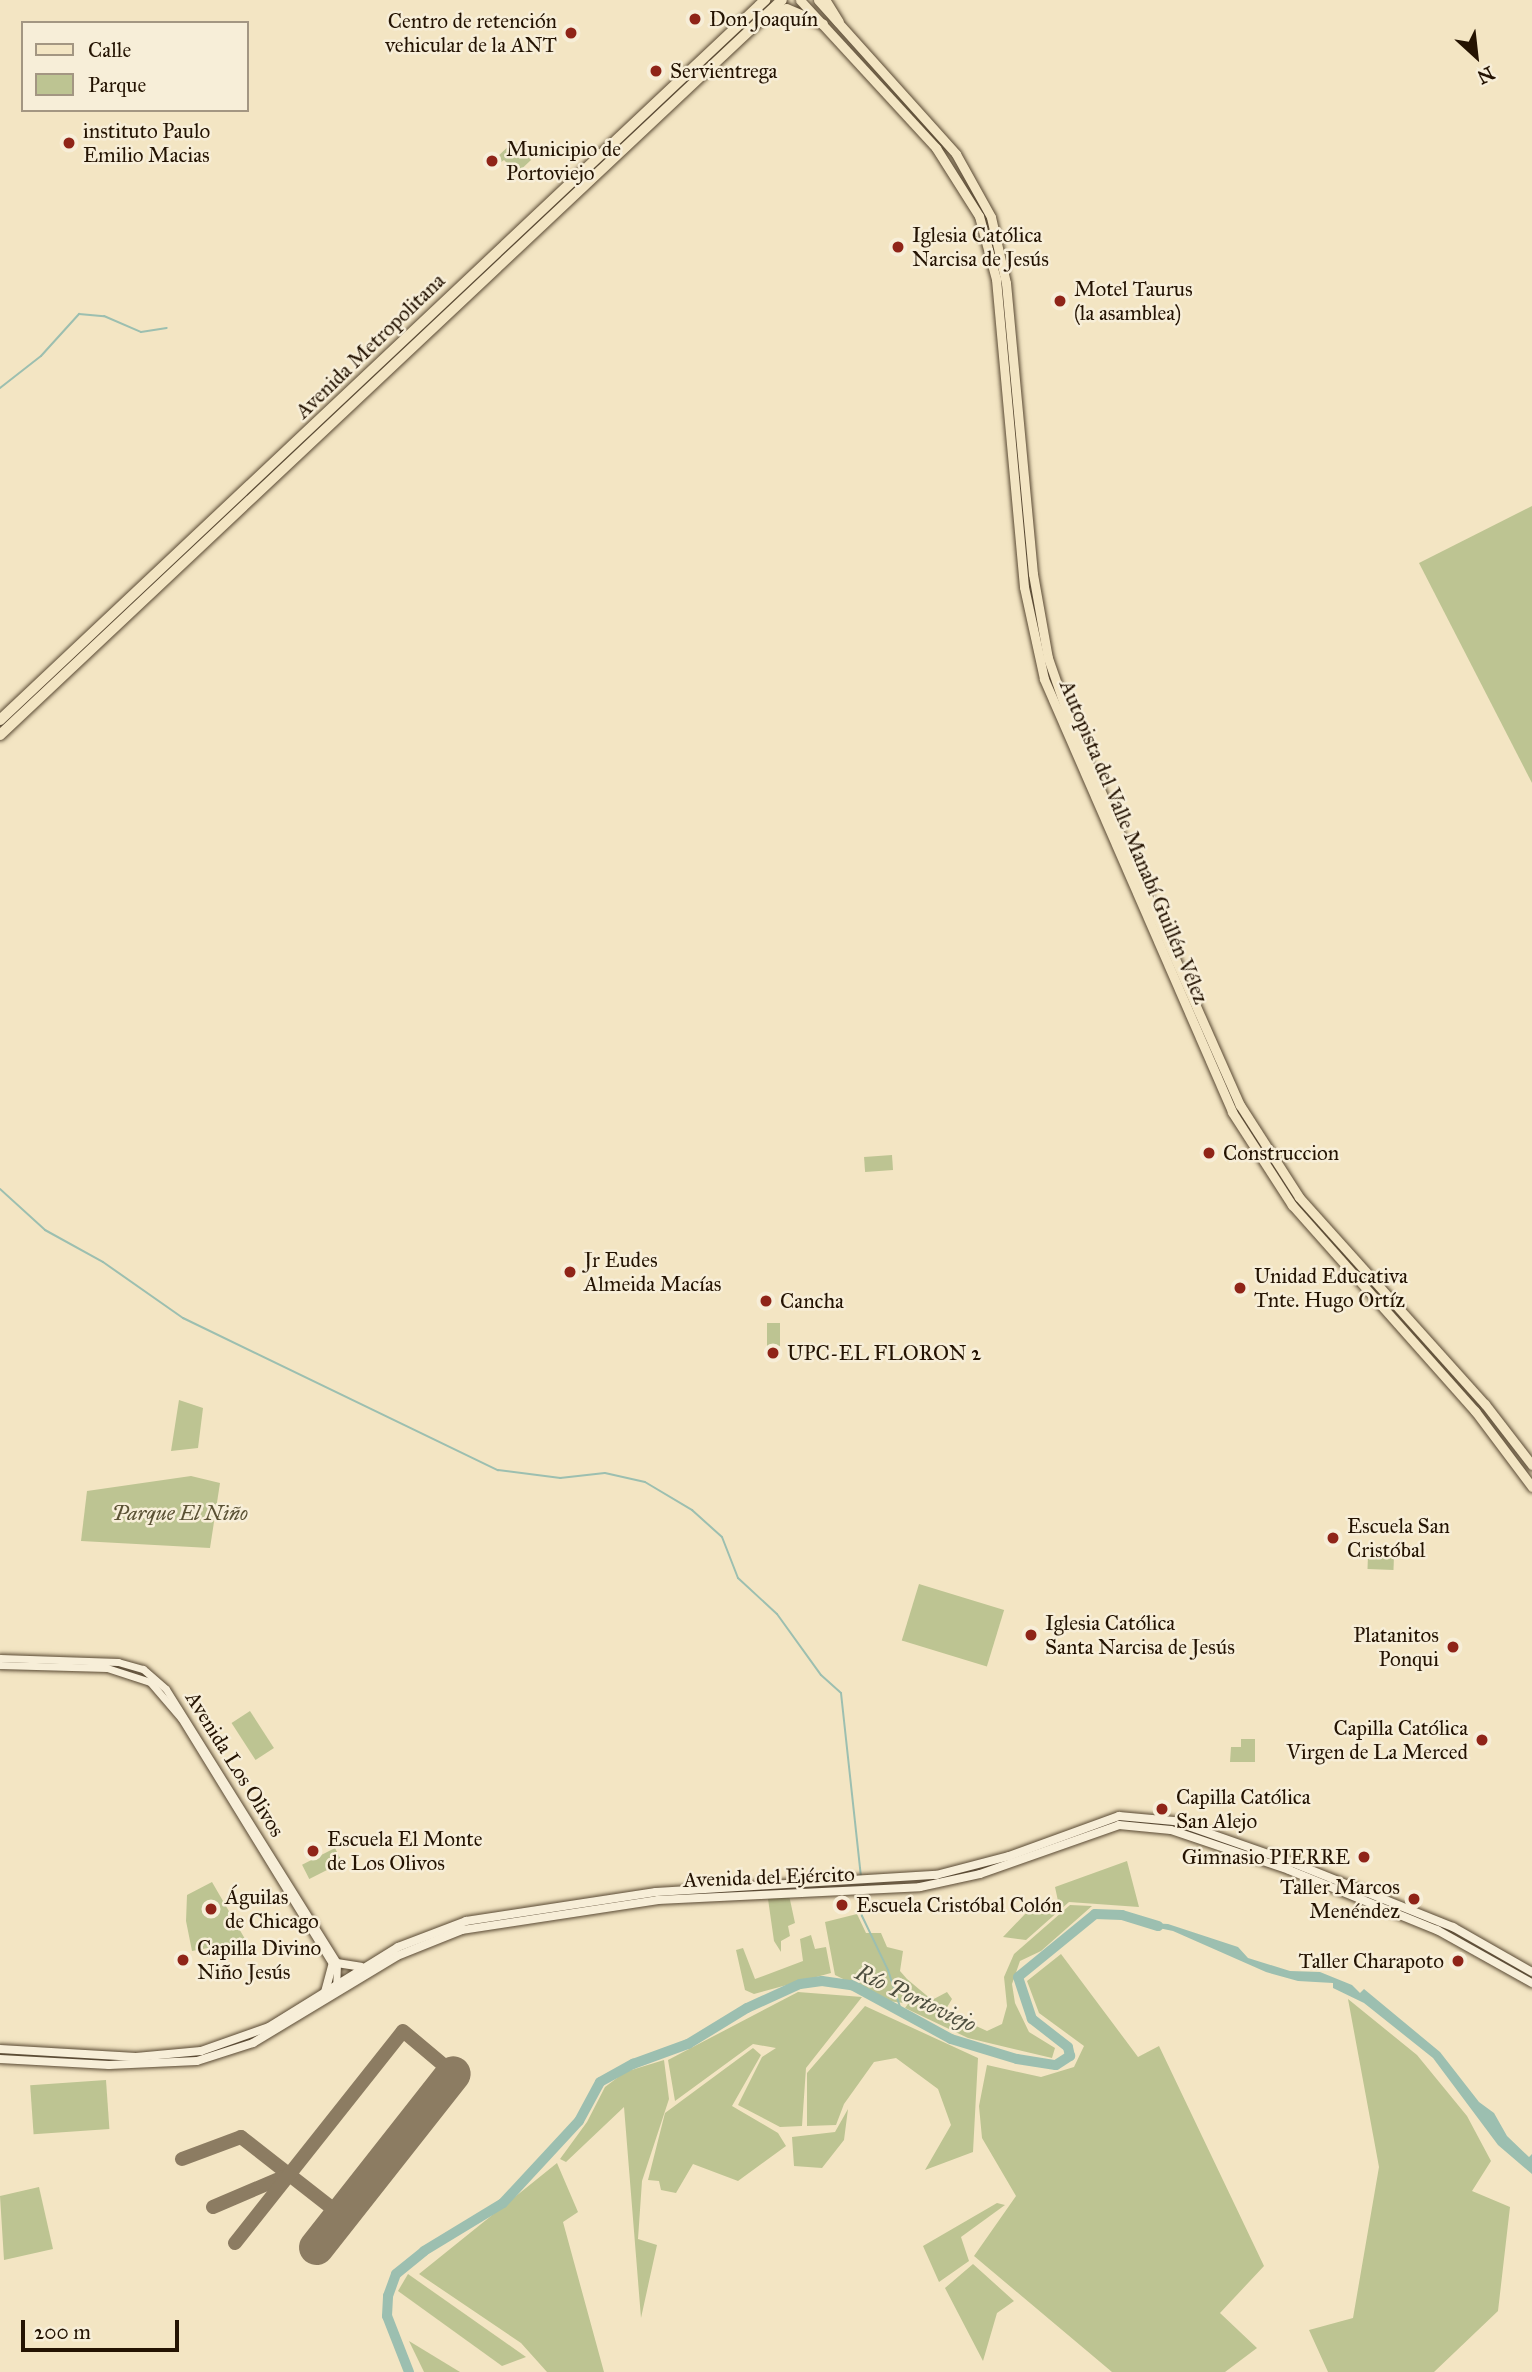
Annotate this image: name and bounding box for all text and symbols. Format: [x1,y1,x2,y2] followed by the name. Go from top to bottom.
[709,6,818,32] place label: Don Joaquín
[385,8,557,58] place label: Centro de retención vehicular de la ANT
[687,11,703,27] marker: Don Joaquín
[21,21,248,112] legend
[1441,21,1511,91] north arrow
[563,25,579,41] marker: Centro de retención vehicular de la ANT
[88,37,131,63] text: Calle
[670,58,777,84] place label: Servientrega
[1473,61,1498,89] text: N
[648,63,664,79] marker: Servientrega
[88,72,146,98] text: Parque
[83,118,210,168] place label: instituto Paulo Emilio Macias
[61,135,77,151] marker: instituto Paulo Emilio Macias
[506,136,621,186] place label: Municipio de Portoviejo
[484,153,500,169] marker: Municipio de Portoviejo
[912,222,1049,272] place label: Iglesia Católica Narcisa de Jesús
[890,239,906,255] marker: Iglesia Católica Narcisa de Jesús
[290,268,450,424] street label: Avenida Metropolitana
[1074,276,1193,326] place label: Motel Taurus (la asamblea)
[1052,293,1068,309] marker: Motel Taurus (la asamblea)
[1054,676,1214,1008] street label: Autopista del Valle Manabí Guillén Vélez
[1223,1140,1339,1166] place label: Construccion
[1201,1145,1217,1161] marker: Construccion
[584,1247,721,1297] place label: Jr Eudes Almeida Macías
[1254,1263,1408,1313] place label: Unidad Educativa Tnte. Hugo Ortíz
[562,1264,578,1280] marker: Jr Eudes Almeida Macías
[1232,1280,1248,1296] marker: Unidad Educativa Tnte. Hugo Ortíz
[780,1288,844,1314] place label: Cancha
[758,1293,774,1309] marker: Cancha
[787,1340,981,1366] place label: UPC-EL FLORON 2
[765,1345,781,1361] marker: UPC-EL FLORON 2
[112,1500,248,1526] park label: Parque El Niño
[1347,1513,1450,1563] place label: Escuela San Cristóbal
[1325,1530,1341,1546] marker: Escuela San Cristóbal
[1045,1610,1235,1660] place label: Iglesia Católica Santa Narcisa de Jesús
[1353,1622,1439,1672] place label: Platanitos Ponqui
[1023,1627,1039,1643] marker: Iglesia Católica Santa Narcisa de Jesús
[1445,1639,1461,1655] marker: Platanitos Ponqui
[180,1687,290,1841] street label: Avenida Los Olivos
[1287,1715,1468,1765] place label: Capilla Católica Virgen de La Merced
[1474,1732,1490,1748] marker: Capilla Católica Virgen de La Merced
[1176,1784,1311,1834] place label: Capilla Católica San Alejo
[1154,1801,1170,1817] marker: Capilla Católica San Alejo
[327,1826,482,1876] place label: Escuela El Monte de Los Olivos
[305,1843,321,1859] marker: Escuela El Monte de Los Olivos
[1182,1844,1350,1870] place label: Gimnasio PIERRE
[1356,1849,1372,1865] marker: Gimnasio PIERRE
[683,1861,855,1893] street label: Avenida del Ejército
[1280,1874,1400,1924] place label: Taller Marcos Menéndez
[225,1884,319,1934] place label: Águilas de Chicago
[1406,1891,1422,1907] marker: Taller Marcos Menéndez
[856,1892,1062,1918] place label: Escuela Cristóbal Colón
[834,1897,850,1913] marker: Escuela Cristóbal Colón
[203,1901,219,1917] marker: Águilas de Chicago
[197,1935,321,1985] place label: Capilla Divino Niño Jesús
[1299,1948,1444,1974] place label: Taller Charapoto
[175,1952,191,1968] marker: Capilla Divino Niño Jesús
[1450,1953,1466,1969] marker: Taller Charapoto
[851,1958,981,2038] water label: Río Portoviejo
[24,2306,182,2350] scale bar
[34,2319,91,2345] text: 200 m

